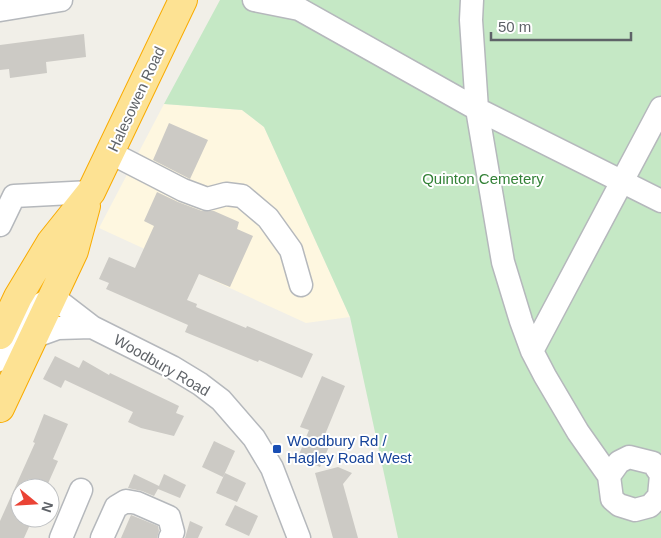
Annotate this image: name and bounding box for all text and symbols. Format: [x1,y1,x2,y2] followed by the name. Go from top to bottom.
[491,10,631,42] scale bar
[498,18,531,35] text: 50 m
[104,44,168,154] street label: Halesowen Road
[422,170,544,187] park label: Quinton Cemetery
[111,331,213,399] street label: Woodbury Road
[287,432,413,466] place label: Woodbury Rd / Hagley Road West
[271,443,283,455] marker: Woodbury Rd / Hagley Road West
[10,478,60,528] north arrow
[38,500,57,514] text: N

